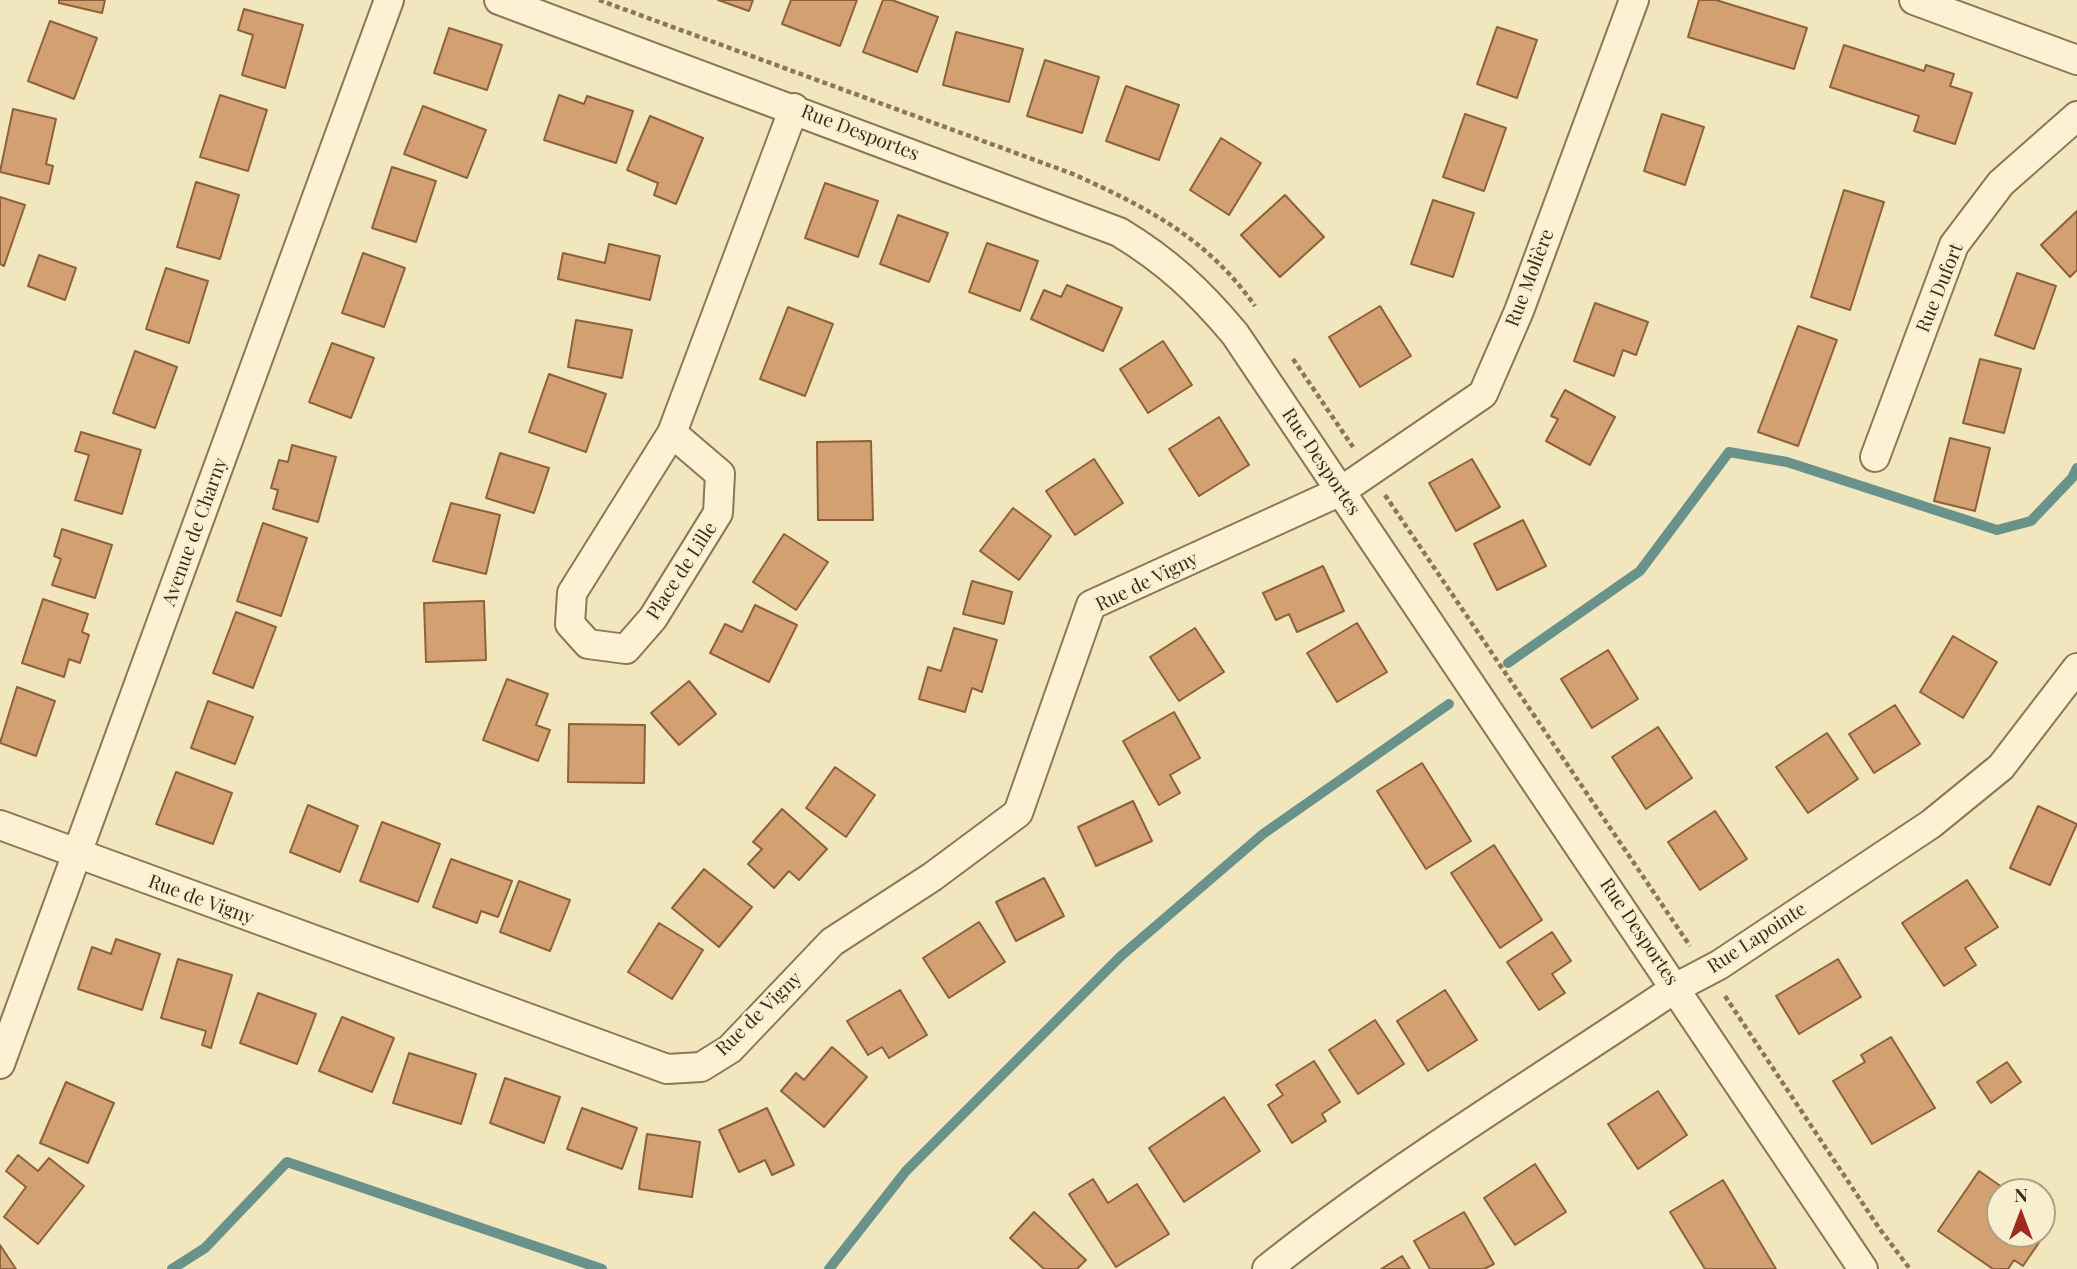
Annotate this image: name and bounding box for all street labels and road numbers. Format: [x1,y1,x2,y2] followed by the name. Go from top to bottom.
[798,100,922,166] street label: Rue Desportes
[1501,226,1559,330] street label: Rue Molière
[1912,240,1968,336] street label: Rue Dufort
[1277,404,1365,520] street label: Rue Desportes
[158,455,232,609] street label: Avenue de Charny
[642,518,722,624] street label: Place de Lille
[1092,547,1202,617] street label: Rue de Vigny
[145,870,257,930] street label: Rue de Vigny
[1595,874,1683,990] street label: Rue Desportes
[1703,898,1811,978] street label: Rue Lapointe
[711,967,807,1061] street label: Rue de Vigny

